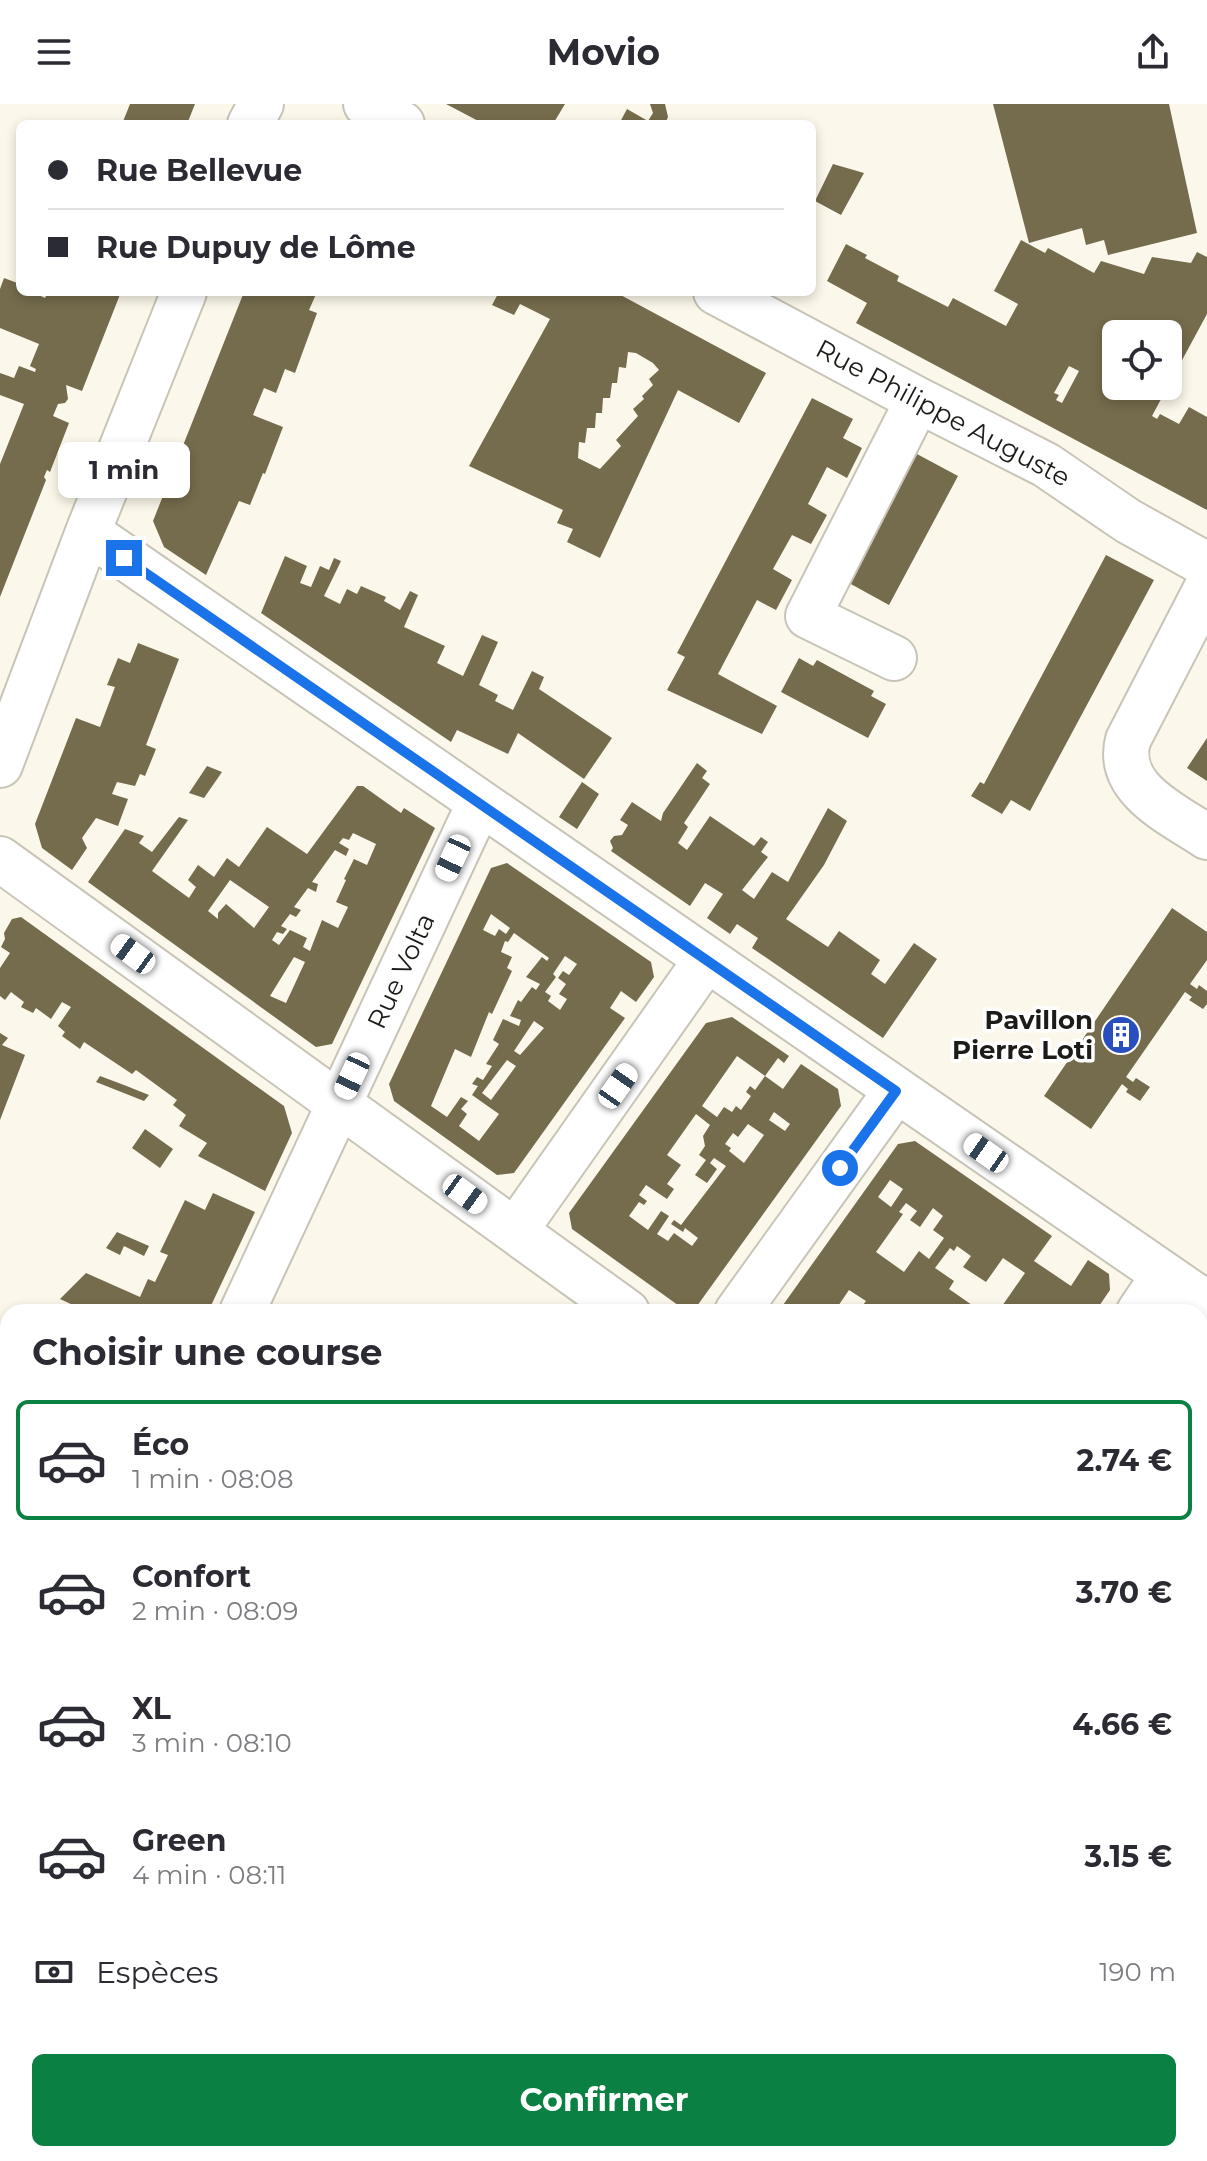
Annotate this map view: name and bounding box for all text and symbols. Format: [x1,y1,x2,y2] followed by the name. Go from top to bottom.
[32,30,76,74] icon: menu
[547,30,660,74] text: Movio
[1131,30,1175,74] icon: share
[96,152,302,189] text: Rue Bellevue
[96,229,416,266] text: Rue Dupuy de Lôme
[1102,320,1182,400] map controls
[1102,320,1182,400] button: locate
[810,332,1076,494] street label: Rue Philippe Auguste
[58,442,190,498] callout: 1 min
[89,454,159,486] text: 1 min
[106,540,142,576] route end
[432,831,474,885] car
[360,908,442,1034] street label: Rue Volta
[107,930,159,978] car
[952,1004,1093,1066] place label: Pavillon Pierre Loti
[1100,1014,1142,1056] building icon: Pavillon Pierre Loti
[331,1049,373,1103] car
[594,1059,642,1113] car
[959,1129,1013,1177] car
[822,1150,858,1186] route start
[439,1170,491,1218] car
[32,1330,383,1374] text: Choisir une course
[36,1424,108,1496] icon: car
[132,1426,189,1463] text: Éco
[1076,1442,1172,1479] text: 2.74 €
[132,1463,294,1495] text: 1 min · 08:08
[36,1556,108,1628] icon: car
[132,1558,251,1595] text: Confort
[1076,1574,1172,1611] text: 3.70 €
[132,1595,298,1627] text: 2 min · 08:09
[36,1688,108,1760] icon: car
[132,1690,171,1727] text: XL
[1072,1706,1172,1743] text: 4.66 €
[132,1727,292,1759] text: 3 min · 08:10
[36,1820,108,1892] icon: car
[132,1822,226,1859] text: Green
[1084,1838,1172,1875] text: 3.15 €
[132,1859,286,1891] text: 4 min · 08:11
[32,1950,76,1994] icon: cash
[96,1954,218,1991] text: Espèces
[1099,1956,1176,1988] text: 190 m
[32,2054,1176,2146] button: Confirmer

